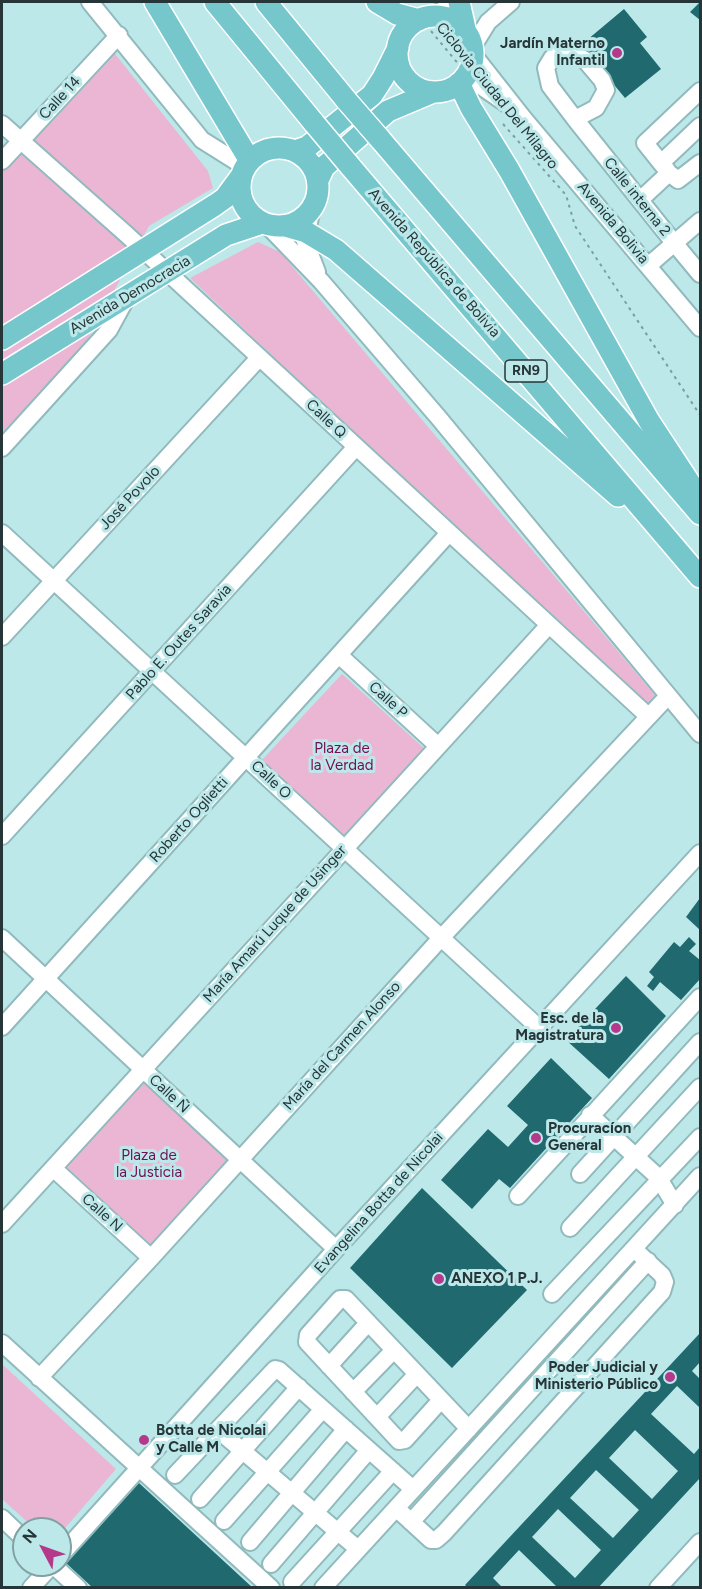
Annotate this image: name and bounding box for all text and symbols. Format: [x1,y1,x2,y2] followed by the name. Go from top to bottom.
[432,19,562,173] street label: Ciclovia Ciudad Del Milagro
[500,35,605,70] place label: Jardín Materno Infantil
[610,46,624,60] marker: Jardín Materno Infantil
[36,73,84,123] street label: Calle 14
[600,154,674,240] street label: Calle interna 2
[574,178,652,268] street label: Avenida Bolivia
[364,185,504,341] street label: Avenida República de Bolivia
[66,252,194,338] street label: Avenida Democracia
[505,360,547,382] road number: RN9
[302,396,350,442] street label: Calle Q
[96,462,164,534] street label: José Povolo
[122,580,236,704] street label: Pablo E. Outes Saravia
[365,678,411,722] street label: Calle P
[311,740,373,775] park label: Plaza de la Verdad
[247,757,295,803] street label: Calle O
[146,774,232,866] street label: Roberto Oglietti
[200,842,350,1006] street label: María Amarú Luque de Usinger
[279,978,405,1114] street label: María del Carmen Alonso
[515,1010,604,1045] place label: Esc. de la Magistratura
[609,1021,623,1035] marker: Esc. de la Magistratura
[145,1071,193,1117] street label: Calle Ñ
[548,1120,631,1155] place label: Procuracíon General
[311,1129,447,1277] street label: Evangelina Botta de Nicolai
[529,1131,543,1145] marker: Procuracíon General
[116,1147,182,1182] park label: Plaza de la Justicia
[78,1190,126,1236] street label: Calle N
[451,1270,542,1288] place label: ANEXO 1 P.J.
[432,1272,446,1286] marker: ANEXO 1 P.J.
[535,1359,658,1394] place label: Poder Judicial y Ministerio Público
[663,1370,677,1384] marker: Poder Judicial y Ministerio Público
[156,1422,266,1457] place label: Botta de Nicolai y Calle M
[137,1433,151,1447] marker: Botta de Nicolai y Calle M
[12,1517,72,1577] north arrow
[18,1525,41,1547] text: N

